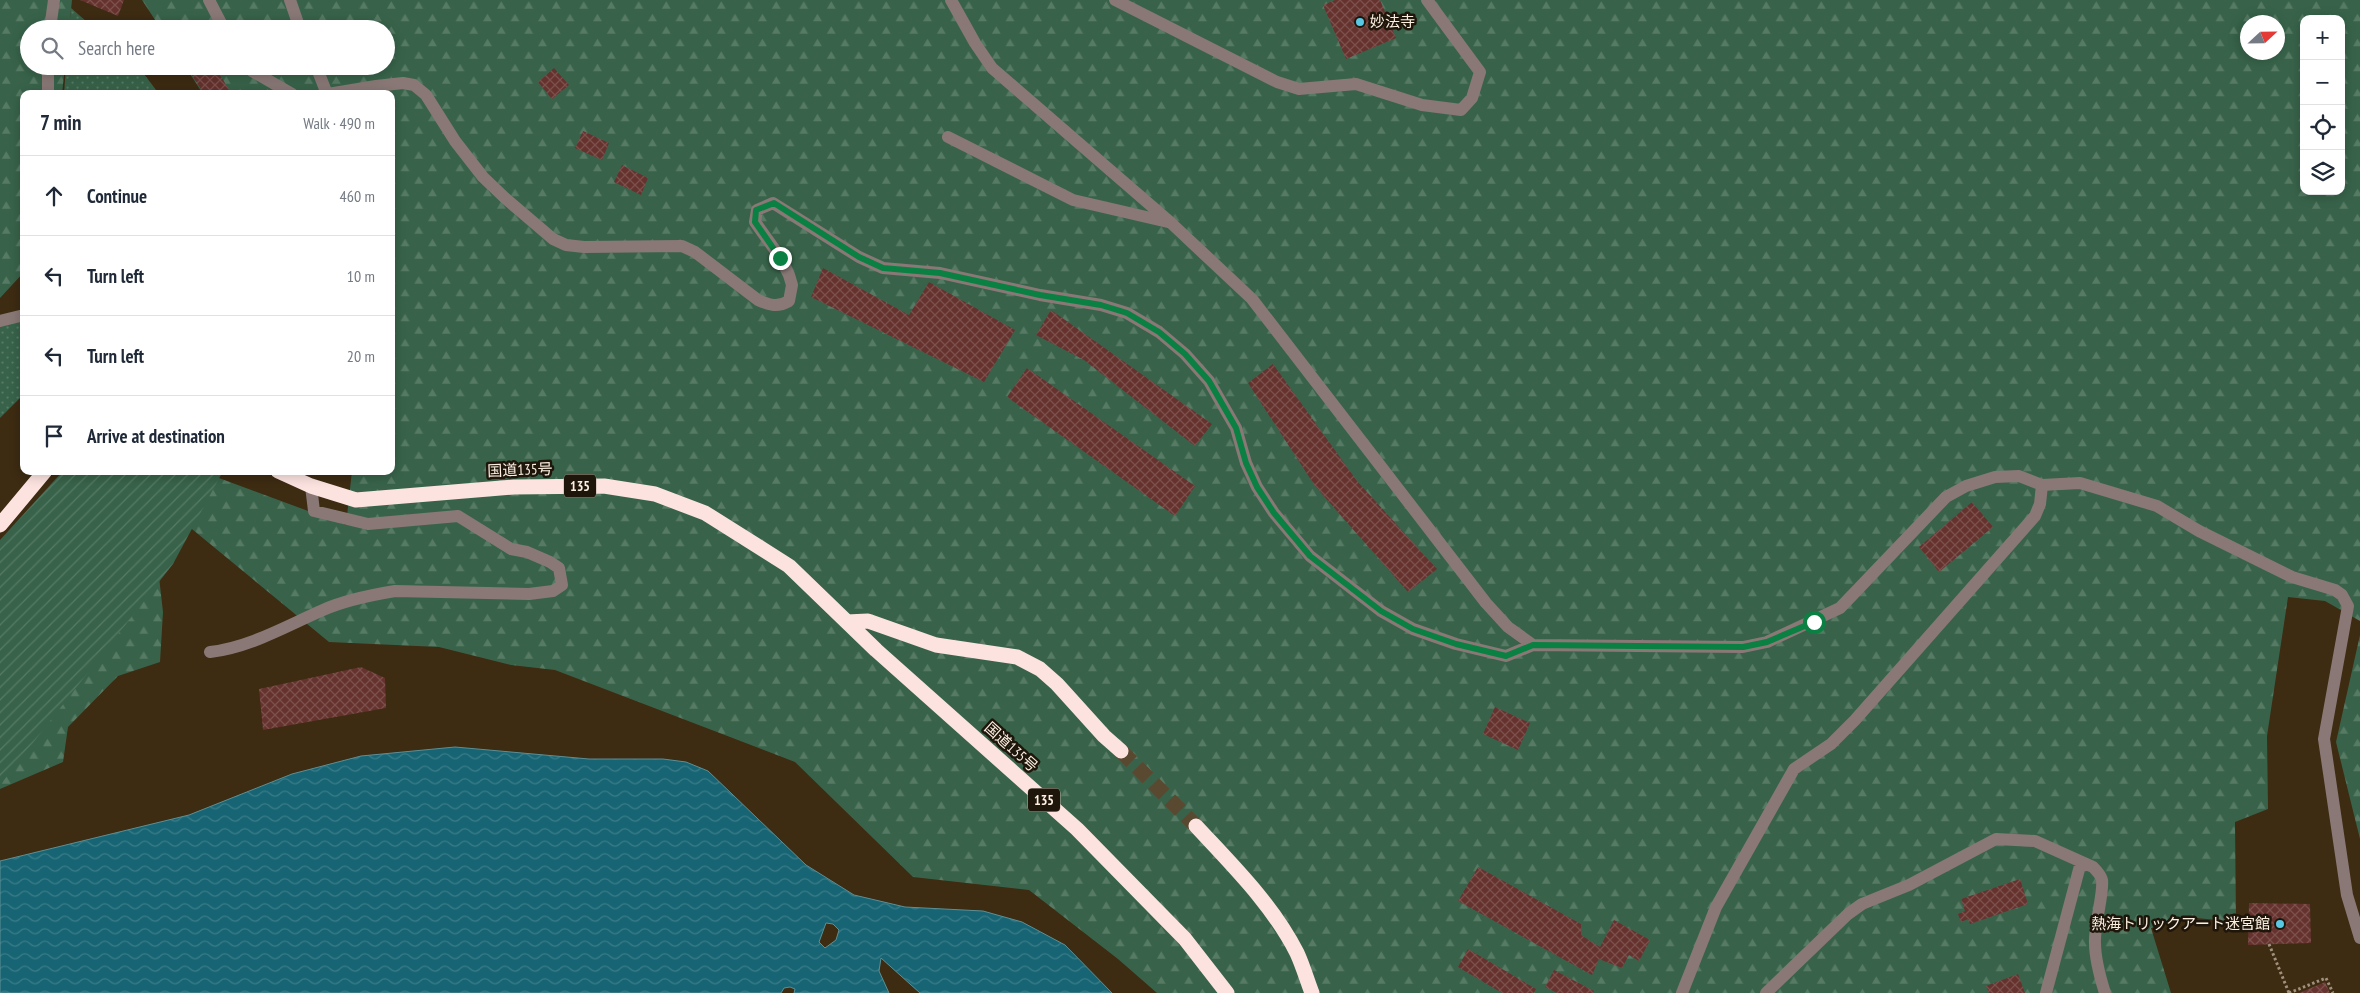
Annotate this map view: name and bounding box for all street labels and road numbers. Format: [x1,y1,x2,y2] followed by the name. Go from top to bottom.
[487,459,553,480] street label: 国道135号
[564,474,596,498] road number: 135
[981,718,1042,776] street label: 国道135号
[1028,788,1060,812] road number: 135

